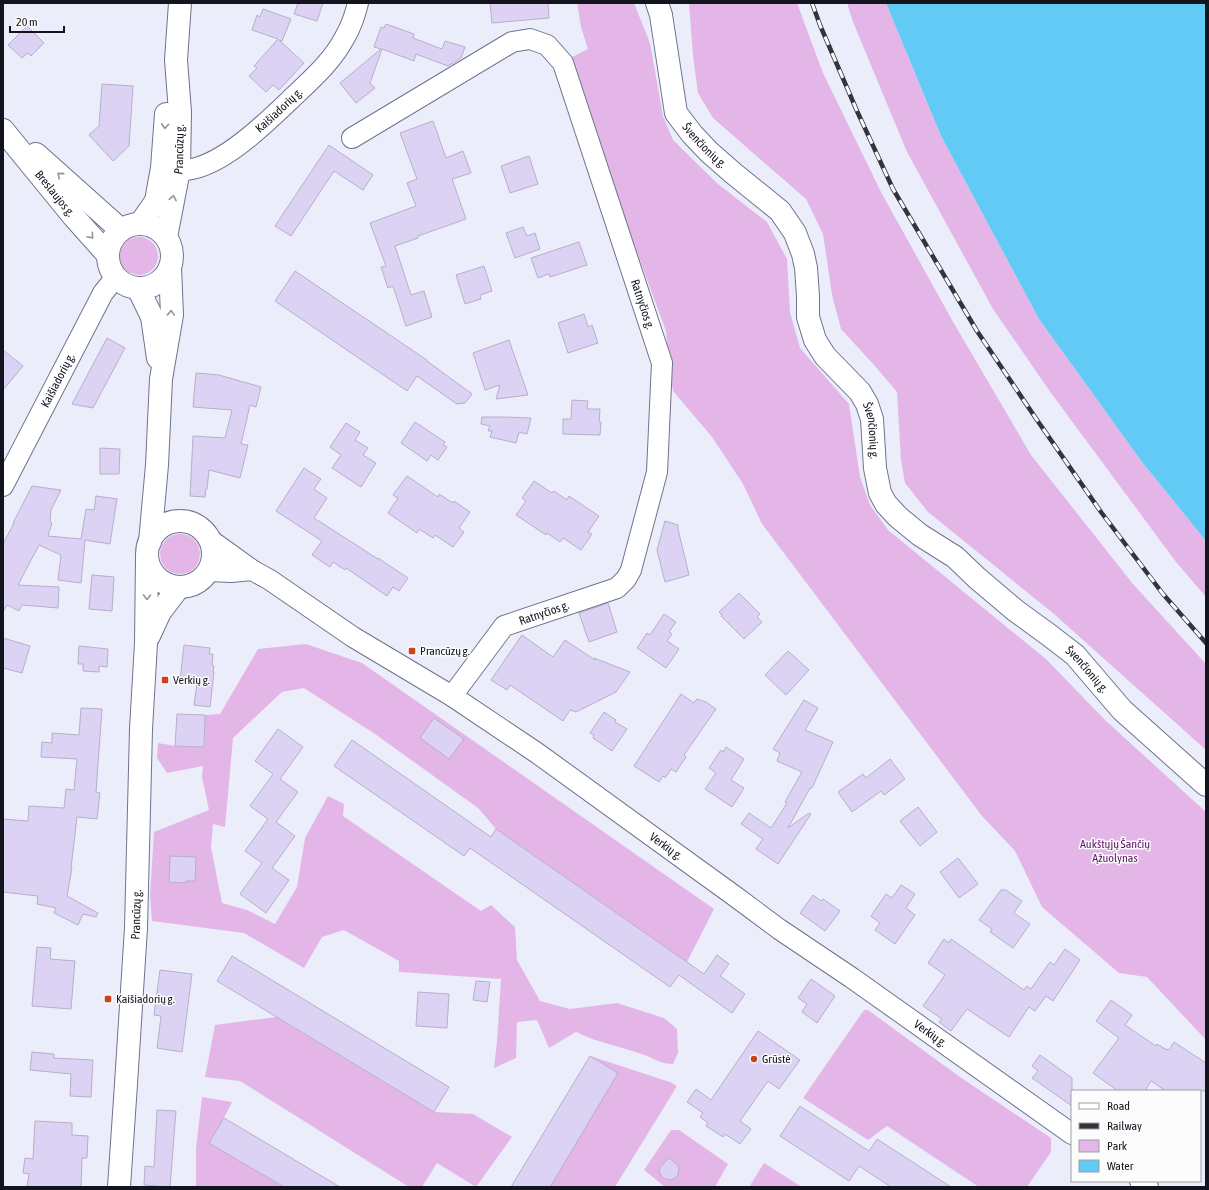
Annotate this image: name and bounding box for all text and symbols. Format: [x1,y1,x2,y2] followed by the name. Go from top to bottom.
[10,8,64,34] scale bar
[16,15,38,29] text: 20 m
[253,85,305,136] street label: Kaišiadorių g.
[679,120,729,171] street label: Švenčionių g.
[160,123,169,129] one-way arrow
[171,124,187,175] street label: Prancūzų g.
[32,168,78,219] street label: Breslaujos g.
[57,172,64,179] one-way arrow
[168,195,177,202] one-way arrow
[87,231,94,238] one-way arrow
[628,277,657,331] street label: Ratnyčios g.
[167,310,175,316] one-way arrow
[38,351,78,410] street label: Kaišiadorių g.
[860,400,881,459] street label: Švenčionių g.
[143,594,151,600] one-way arrow
[517,598,571,628] street label: Ratnyčios g.
[1063,643,1111,696] street label: Švenčionių g.
[420,644,470,658] place label: Prancūzų g.
[407,646,417,656] marker: Prancūzų g.
[173,673,210,687] place label: Verkių g.
[160,675,170,685] marker: Verkių g.
[647,830,685,863] street label: Verkių g.
[1080,837,1150,865] park label: Aukštųjų Šančių Ąžuolynas
[128,889,144,940] street label: Prancūzų g.
[116,992,175,1006] place label: Kaišiadorių g.
[103,994,113,1004] marker: Kaišiadorių g.
[911,1017,949,1050] street label: Verkių g.
[762,1052,791,1066] place label: Grūstė
[749,1054,759,1064] marker: Grūstė
[1071,1090,1201,1182] legend
[1107,1099,1130,1113] text: Road
[1107,1119,1142,1133] text: Railway
[1107,1139,1128,1153] text: Park
[1107,1159,1134,1173] text: Water

